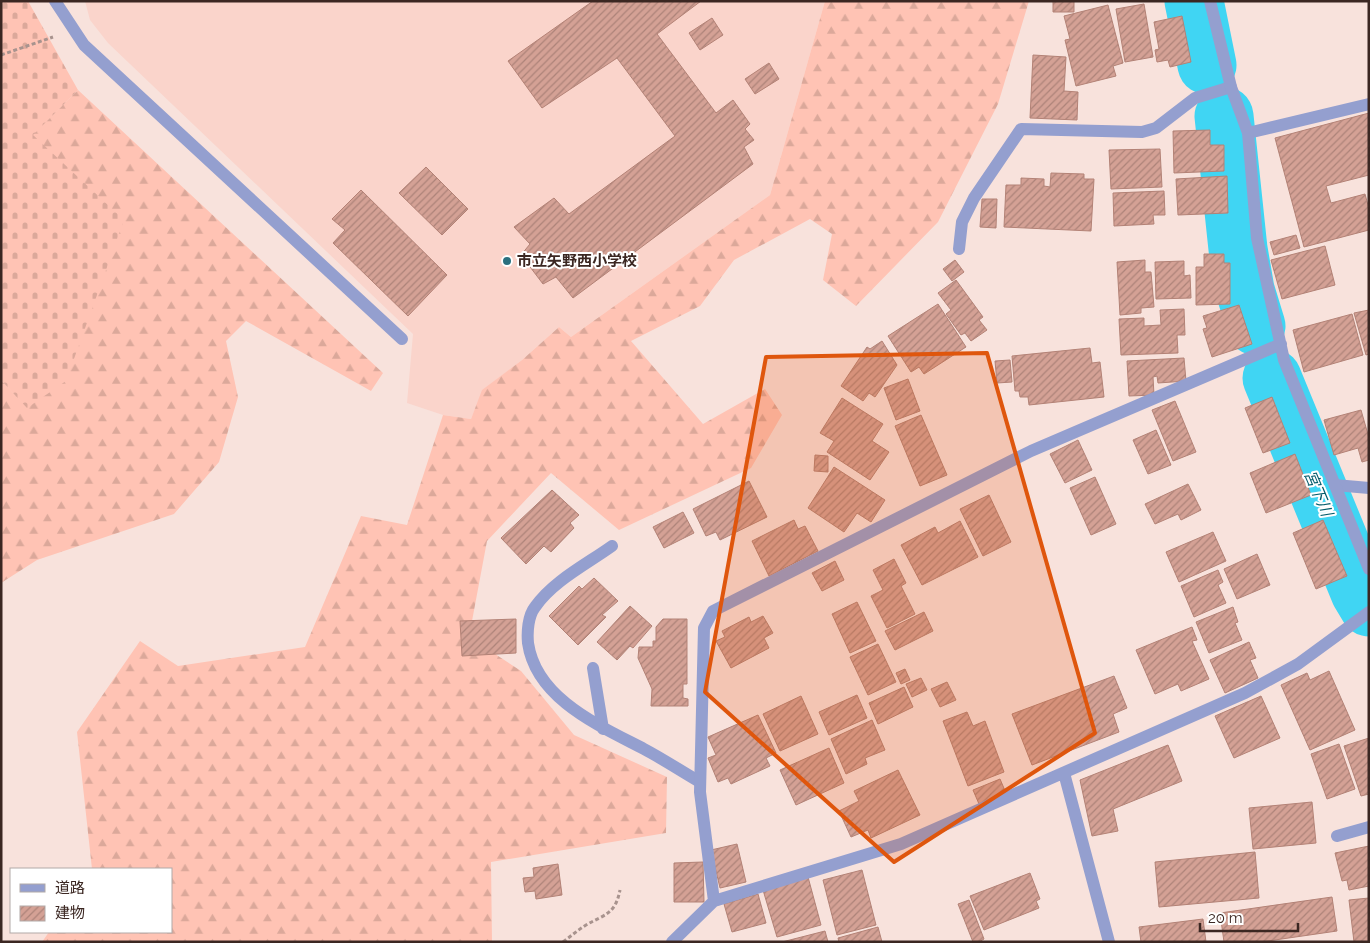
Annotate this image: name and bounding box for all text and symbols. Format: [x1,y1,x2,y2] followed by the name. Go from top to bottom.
[517,252,637,270] place label: 市立矢野西小学校
[501,255,513,267] marker: 市立矢野西小学校
[1300,467,1337,521] water label: 宮下川
[10,868,172,933] legend
[55,879,85,897] text: 道路
[1200,900,1298,932] scale bar
[55,904,85,922] text: 建物
[1208,909,1243,927] text: 20 m

